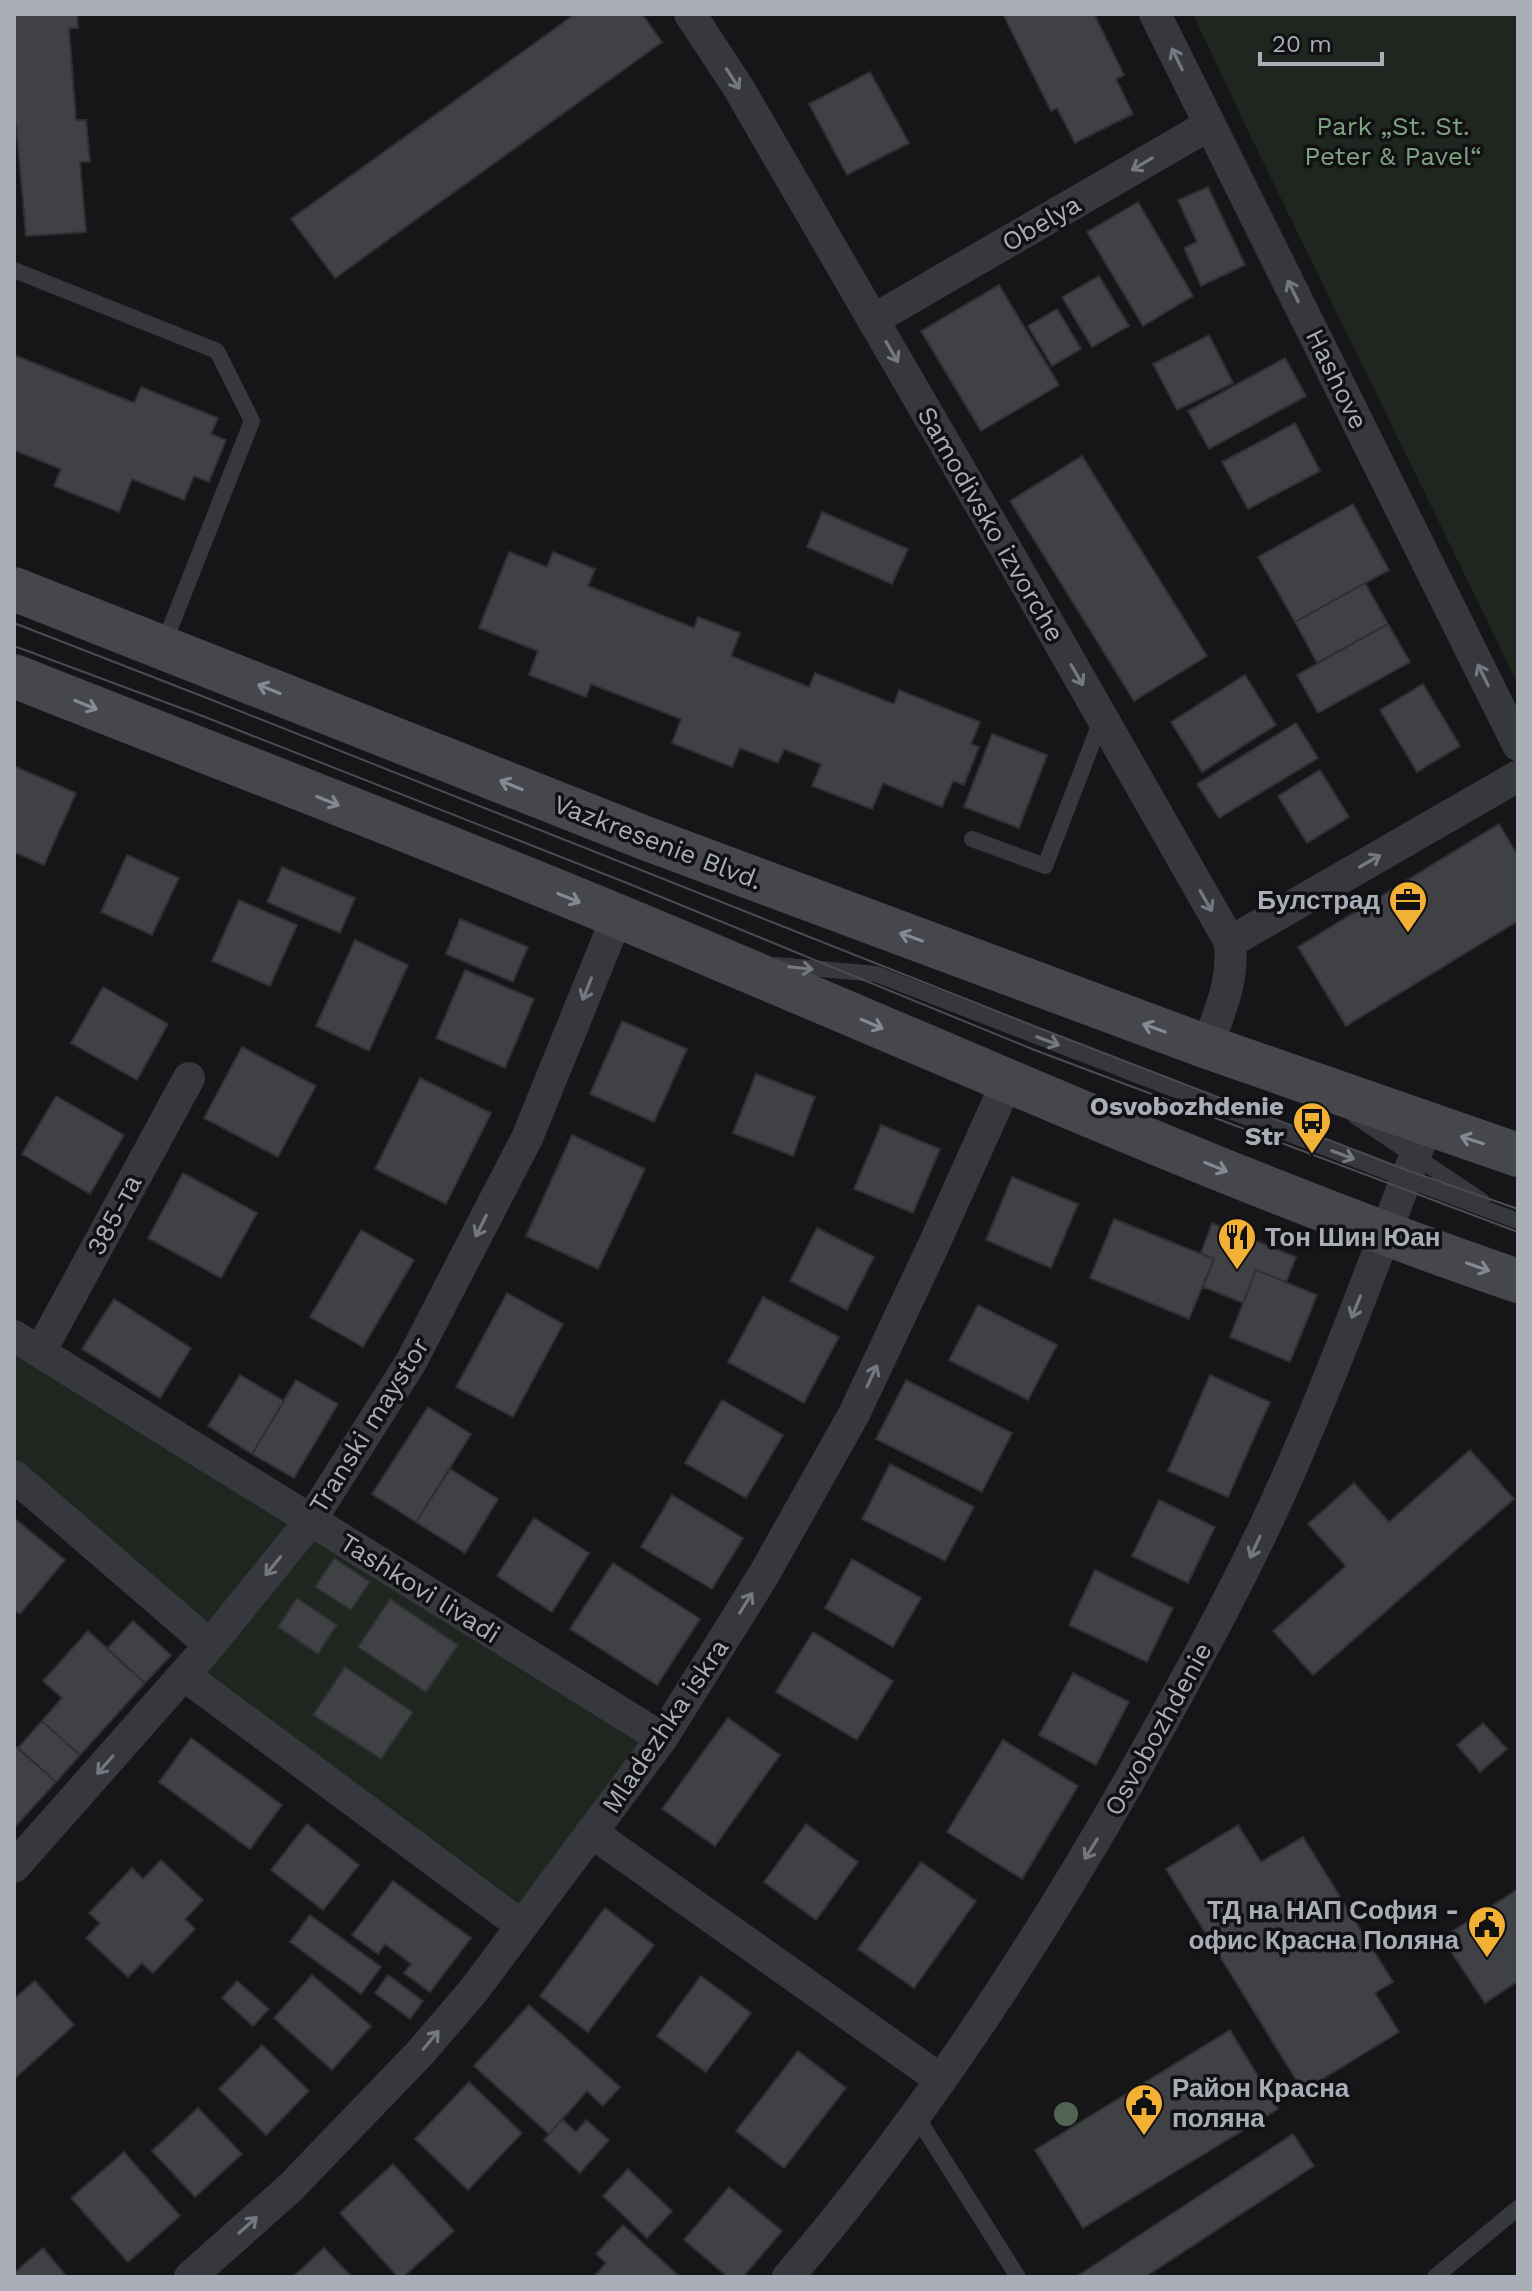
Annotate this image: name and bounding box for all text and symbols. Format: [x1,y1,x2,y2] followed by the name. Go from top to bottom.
[1260,16,1382,66] scale bar
[1272,30,1332,58] text: 20 m
[1169,47,1184,71] one-way arrow
[725,68,741,90] one-way arrow
[1304,111,1482,171] park label: Park „St. St. Peter & Pavel“
[1130,157,1154,172] one-way arrow
[996,188,1086,257] street label: Obelya
[1285,280,1300,304] one-way arrow
[1300,324,1374,434] street label: Hashove
[884,340,900,363] one-way arrow
[911,401,1071,647] street label: Samodivsko izvorche
[1069,663,1085,686] one-way arrow
[1475,663,1491,687] one-way arrow
[257,681,282,695] one-way arrow
[73,699,98,713] one-way arrow
[499,777,524,791] one-way arrow
[550,788,766,896] street label: Vazkresenie Blvd.
[315,795,340,809] one-way arrow
[1358,853,1381,869] one-way arrow
[1387,879,1429,934] office icon: Булстрад
[1257,885,1380,915] place label: Булстрад
[1198,889,1214,912] one-way arrow
[556,891,581,906] one-way arrow
[899,929,924,943] one-way arrow
[787,960,814,975] one-way arrow
[579,976,594,1001] one-way arrow
[859,1017,884,1032] one-way arrow
[1143,1020,1167,1034] one-way arrow
[1035,1035,1060,1049] one-way arrow
[1090,1091,1285,1151] place label: Osvobozhdenie Str
[1291,1100,1333,1155] bus stop icon: Osvobozhdenie Str
[1460,1131,1485,1146] one-way arrow
[1330,1149,1355,1163] one-way arrow
[1203,1160,1228,1175] one-way arrow
[81,1170,148,1260] street label: 385-та
[473,1213,489,1237] one-way arrow
[1216,1216,1258,1271] restaurant icon: Тон Шин Юан
[1265,1222,1441,1252] place label: Тон Шин Юан
[1465,1261,1490,1276] one-way arrow
[1348,1294,1363,1319] one-way arrow
[303,1331,435,1519] street label: Transki maystor
[865,1364,880,1388] one-way arrow
[335,1527,505,1649] street label: Tashkovi livadi
[1247,1534,1262,1558] one-way arrow
[265,1555,282,1576] one-way arrow
[739,1592,755,1615] one-way arrow
[596,1633,735,1819] street label: Mladezhka iskra
[1098,1637,1218,1821] street label: Osvobozhdenie
[96,1754,114,1774] one-way arrow
[1082,1837,1099,1859] one-way arrow
[1188,1895,1460,1955] place label: ТД на НАП София - офис Красна Поляна
[1466,1904,1508,1959] public building icon: ТД на НАП София - офис Красна Поляна
[422,2031,440,2051] one-way arrow
[1172,2073,1350,2133] place label: Район Красна поляна
[1123,2082,1165,2137] public building icon: Район Красна поляна
[237,2216,257,2234] one-way arrow

